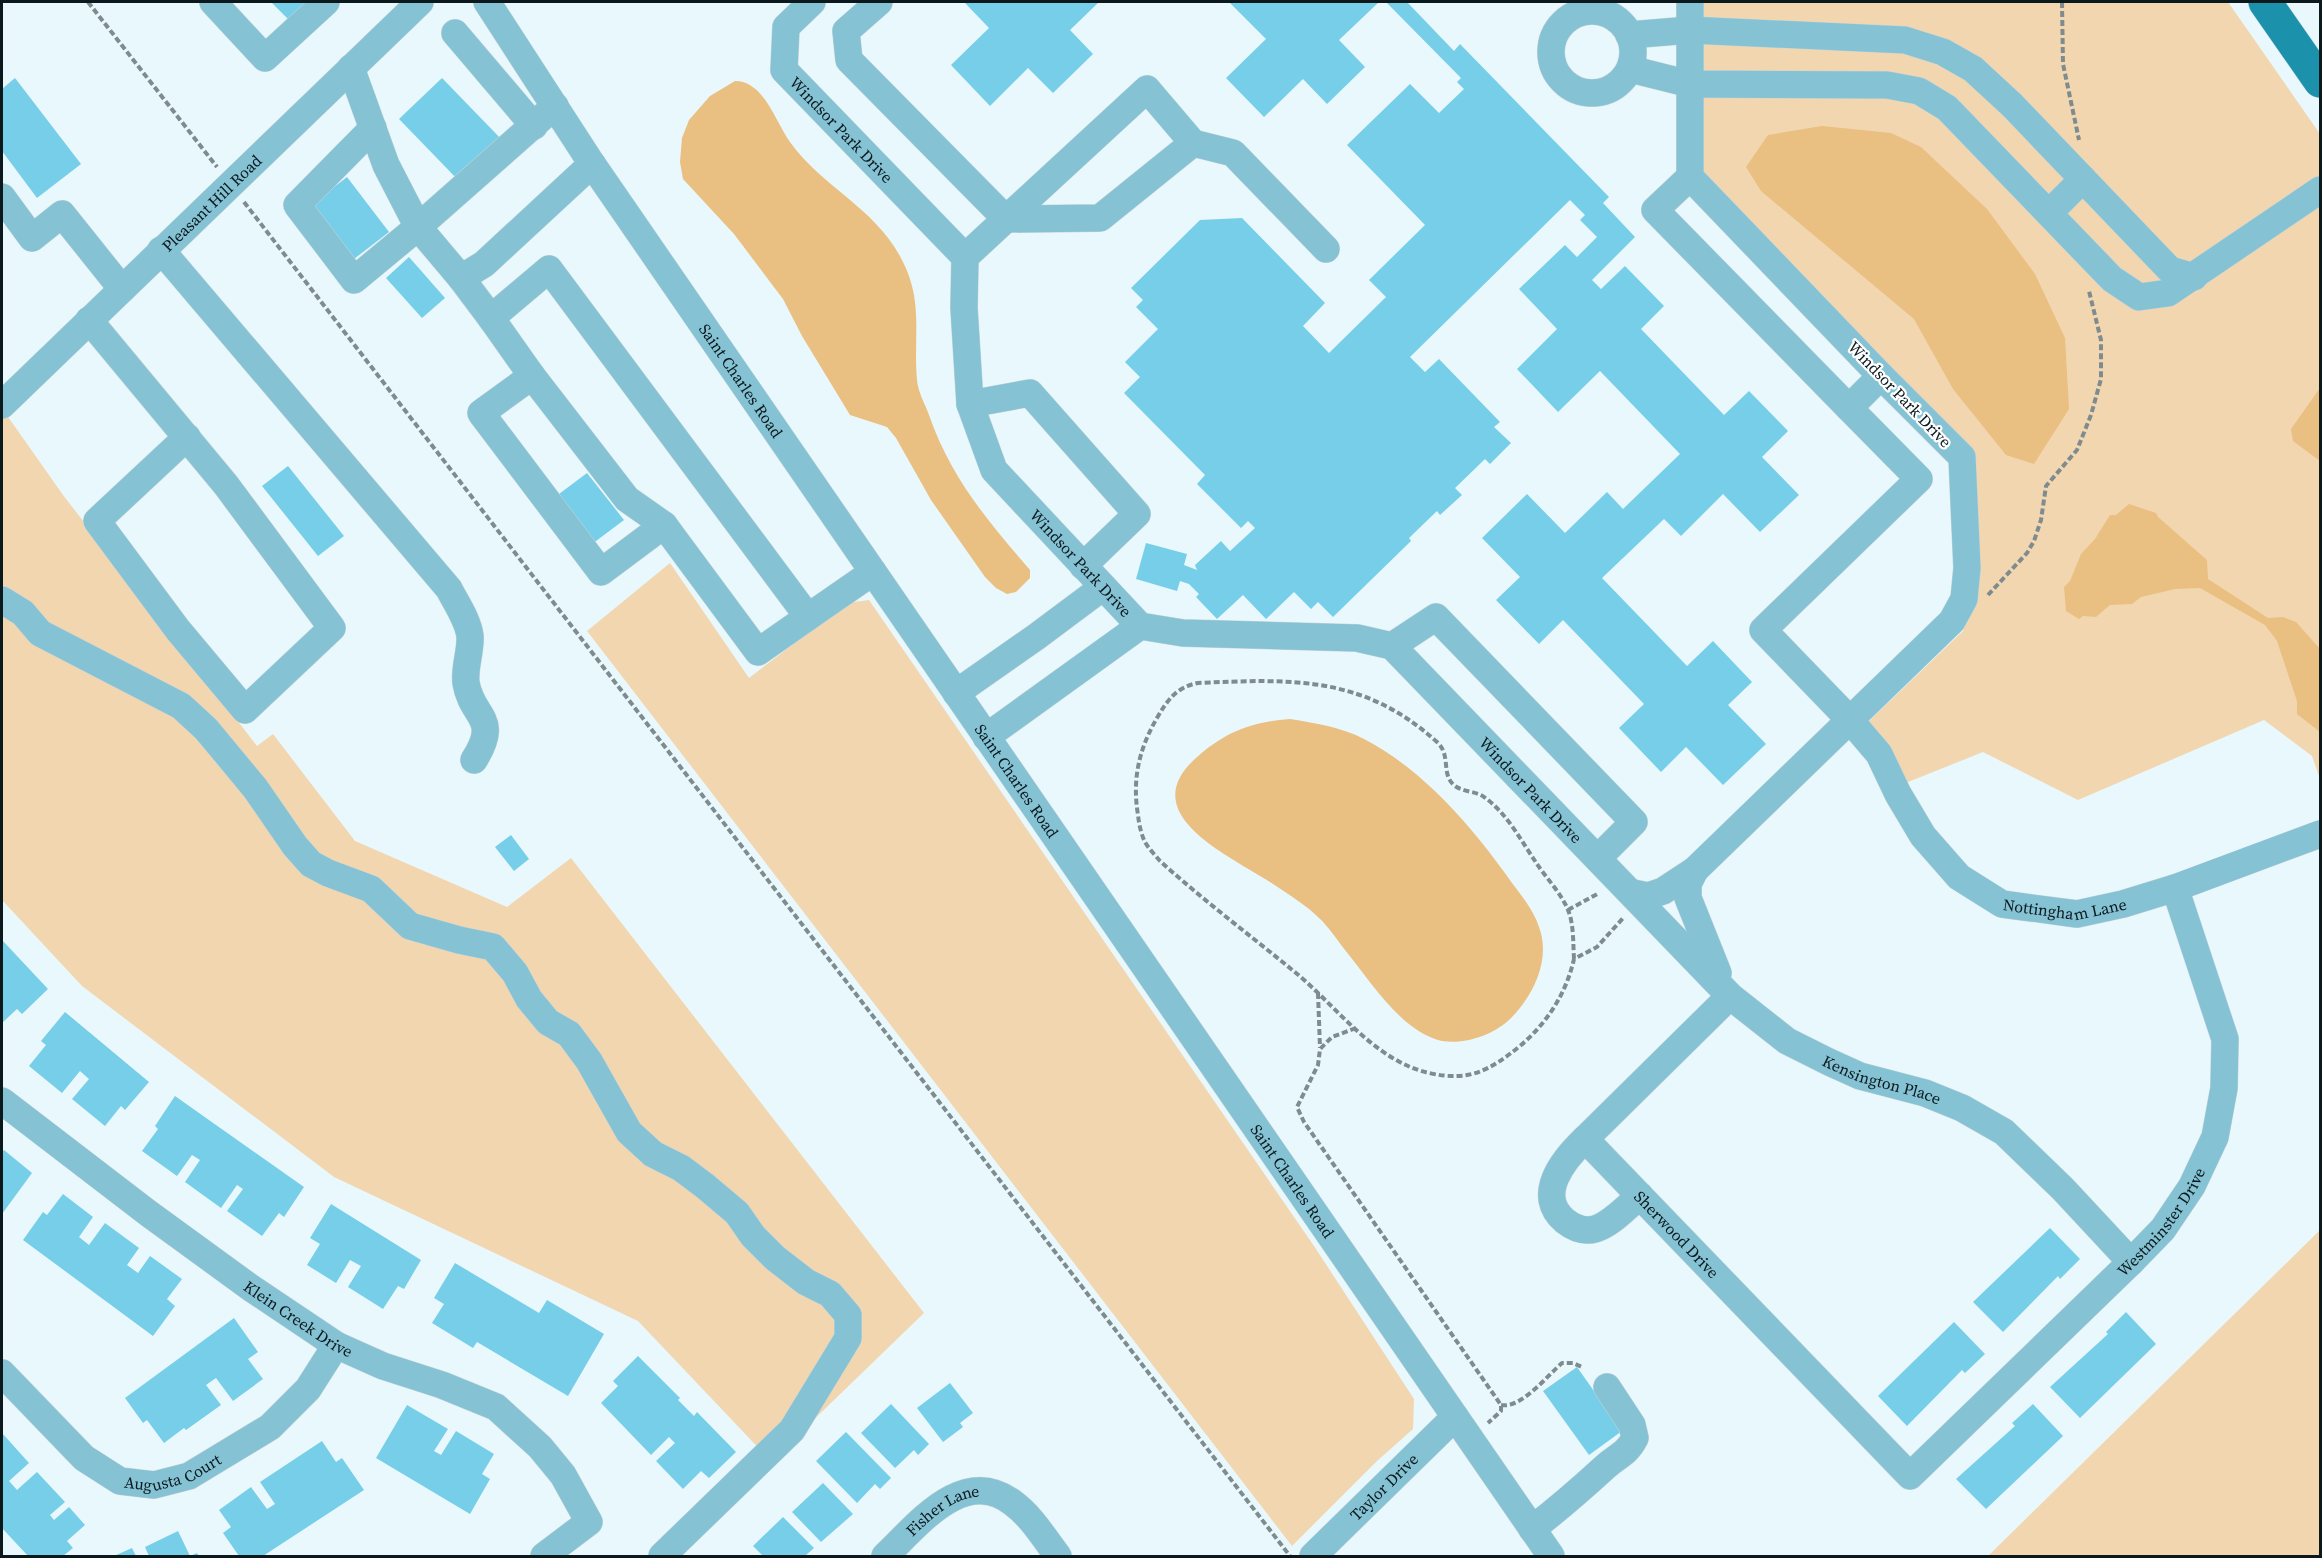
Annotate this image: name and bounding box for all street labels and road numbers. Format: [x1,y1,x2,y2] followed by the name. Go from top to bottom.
[785,72,898,188] street label: Windsor Park Drive
[157,150,266,256] street label: Pleasant Hill Road
[694,319,788,442] street label: Saint Charles Road
[1843,336,1957,452] street label: Windsor Park Drive
[1025,504,1137,622] street label: Windsor Park Drive
[970,719,1064,842] street label: Saint Charles Road
[1474,732,1588,848] street label: Windsor Park Drive
[2002,893,2128,925] street label: Nottingham Lane
[1819,1050,1944,1109] street label: Kensington Place
[1246,1120,1340,1242] street label: Saint Charles Road
[2112,1164,2210,1281] street label: Westminster Drive
[1629,1186,1724,1283] street label: Sherwood Drive
[239,1275,356,1362] street label: Klein Creek Drive
[123,1448,226,1496] street label: Augusta Court
[1345,1448,1423,1525] street label: Taylor Drive
[901,1480,980,1541] street label: Fisher Lane

